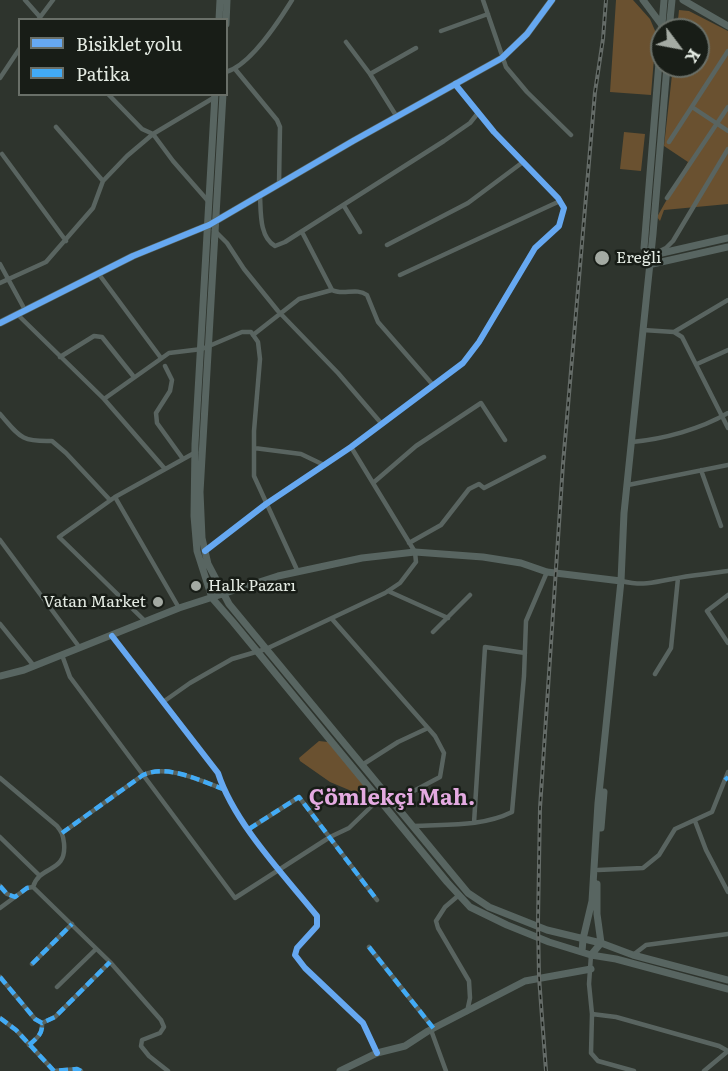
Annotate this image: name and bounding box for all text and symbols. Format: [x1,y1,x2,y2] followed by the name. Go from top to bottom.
[18,18,228,96] legend
[650,18,710,78] north arrow
[76,30,182,57] text: Bisiklet yolu
[680,45,707,68] text: K
[76,60,130,87] text: Patika
[616,248,661,268] place label: Ereğli
[593,249,611,267] marker: Ereğli
[208,576,296,596] place label: Halk Pazarı
[189,579,203,593] marker: Halk Pazarı
[43,592,146,612] place label: Vatan Market
[151,595,165,609] marker: Vatan Market
[309,786,475,812] district label: Çömlekçi Mah.

